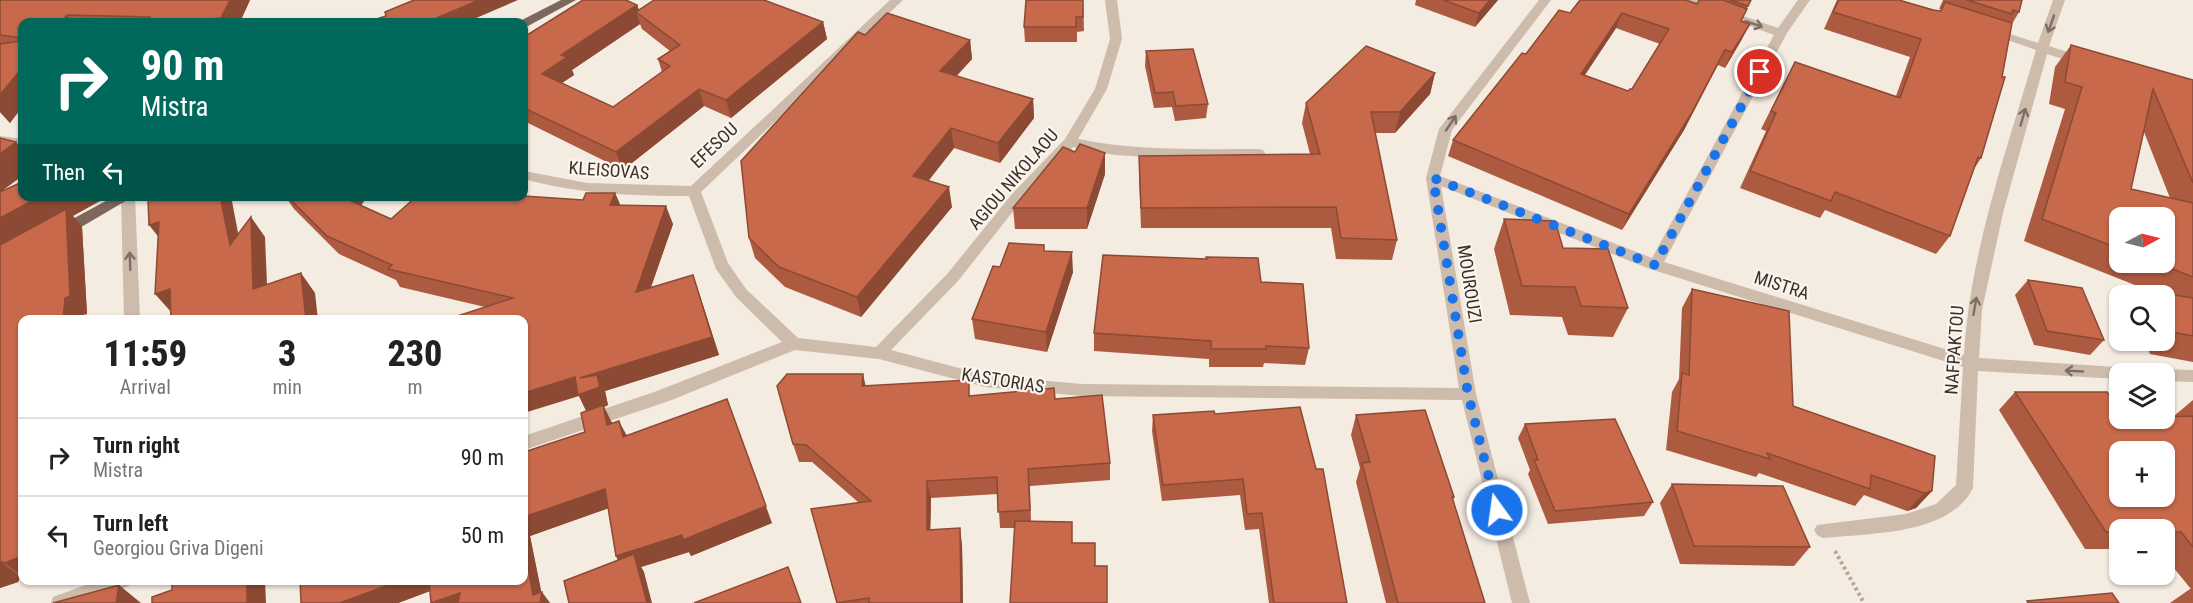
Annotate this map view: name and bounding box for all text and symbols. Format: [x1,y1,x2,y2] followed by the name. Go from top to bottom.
[2044,14,2055,33] one-way arrow
[1744,19,1763,30] one-way arrow
[141,41,224,90] text: 90 m
[42,42,120,120] icon: right
[1734,46,1785,97] pin
[1743,55,1776,88] icon: arrive
[141,91,209,123] text: Mistra
[2018,108,2029,127] one-way arrow
[1445,116,1457,132] one-way arrow
[686,118,742,172] street label: EFESOU
[964,124,1062,234] street label: AGIOU NIKOLAOU
[97,156,130,189] icon: left
[568,157,650,183] street label: KLEISOVAS
[42,160,85,185] text: Then
[2109,207,2175,273] north arrow
[2109,207,2175,585] map controls
[1453,243,1487,325] street label: MOUROUZI
[124,252,135,272] one-way arrow
[1752,266,1813,304] street label: MISTRA
[2109,285,2175,351] button: search
[1970,297,1981,316] one-way arrow
[1940,305,1968,395] street label: NAFPAKTOU
[104,333,187,375] text: 11:59
[278,333,296,375] text: 3
[387,333,442,375] text: 230
[960,363,1046,397] street label: KASTORIAS
[2109,363,2175,429] button: layers
[2064,365,2084,376] one-way arrow
[120,375,171,399] text: Arrival
[273,375,302,399] text: min
[407,375,422,399] text: m
[93,433,180,458] text: Turn right
[42,441,75,474] icon: right
[2109,441,2175,507] button: +
[461,445,504,470] text: 90 m
[93,458,143,482] text: Mistra
[1465,478,1529,542] position arrow
[93,511,168,536] text: Turn left
[42,519,75,552] icon: left
[2109,519,2175,585] button: −
[461,523,504,548] text: 50 m
[93,536,264,560] text: Georgiou Griva Digeni

